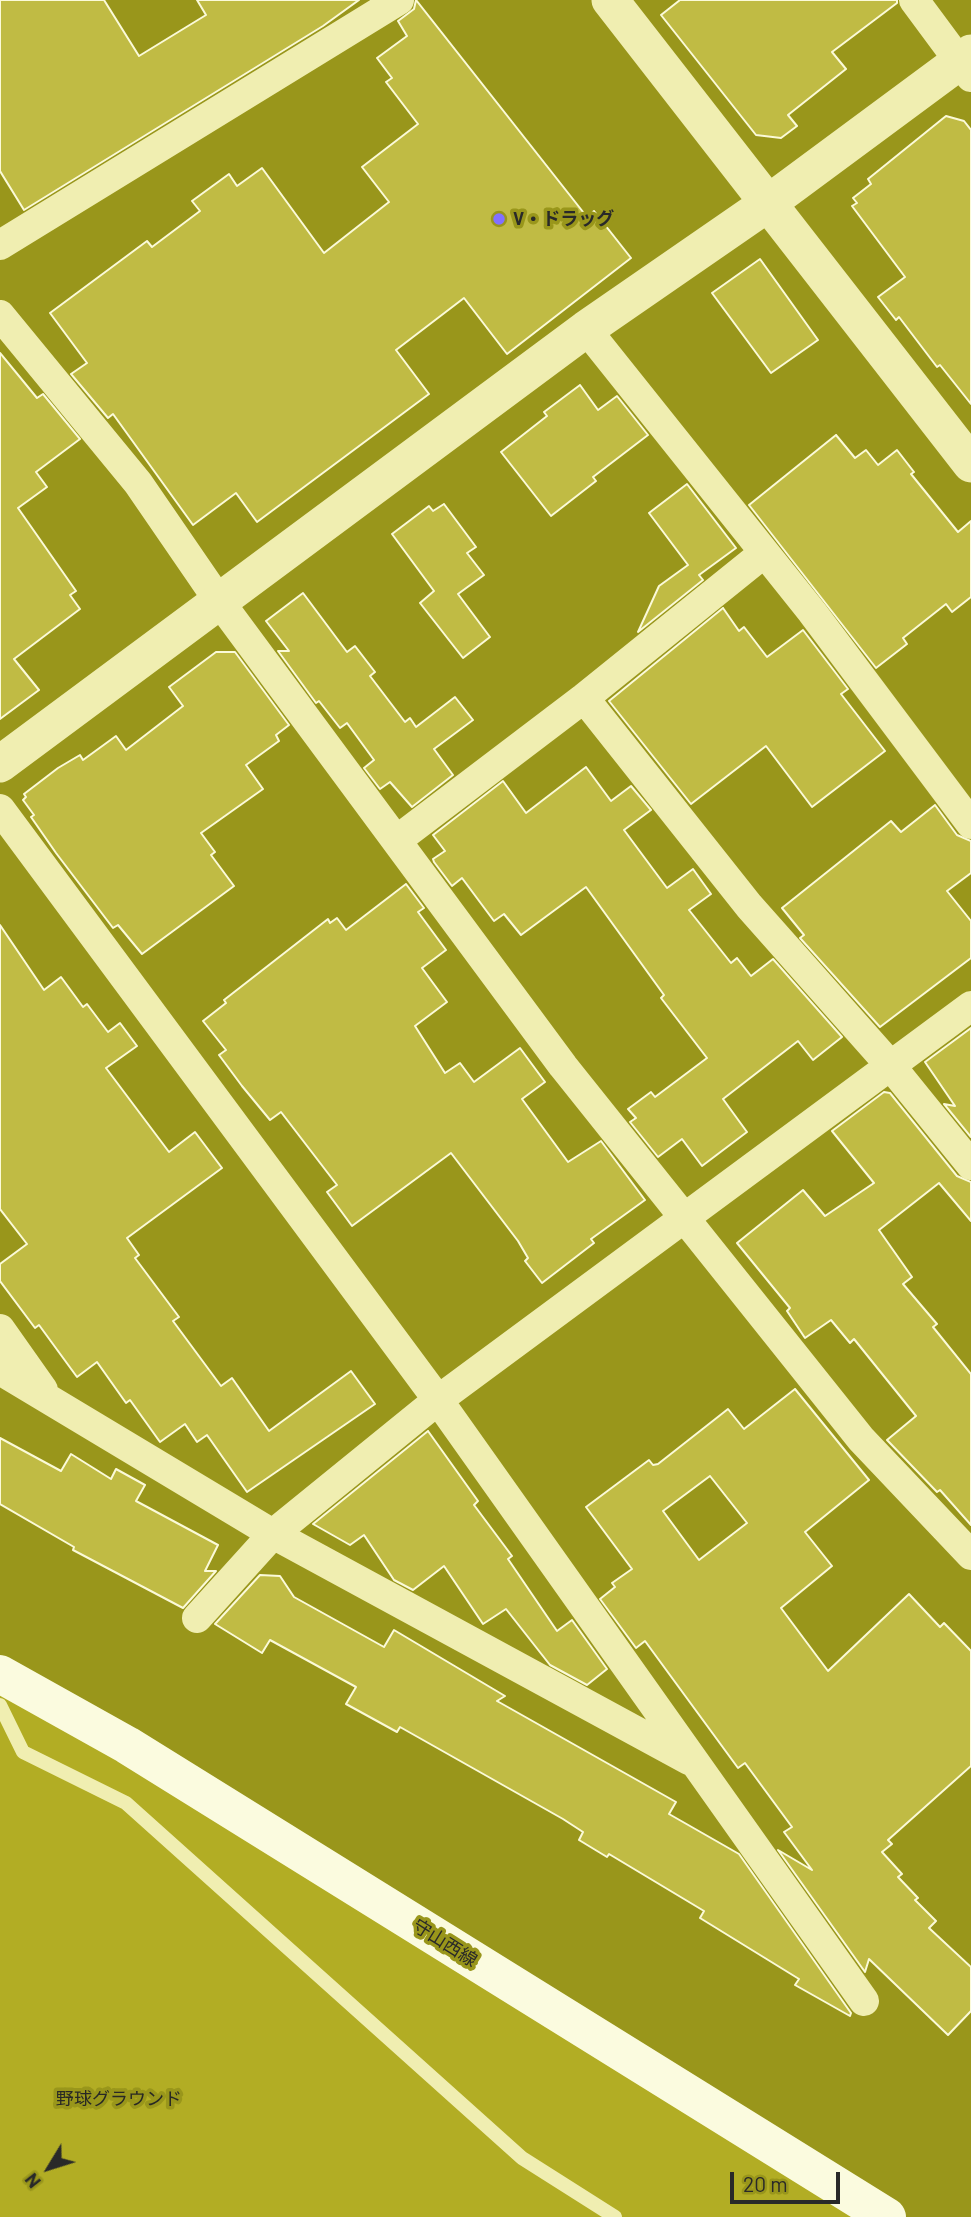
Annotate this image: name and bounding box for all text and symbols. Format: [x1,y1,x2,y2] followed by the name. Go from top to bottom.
[513,208,614,230] place label: V・ドラッグ
[491,211,507,227] marker: V・ドラッグ
[409,1915,481,1971] street label: 守山西線
[56,2088,182,2110] park label: 野球グラウンド
[14,2133,84,2203] north arrow
[733,2158,843,2202] scale bar
[19,2169,45,2193] text: N
[743,2171,788,2196] text: 20 m

